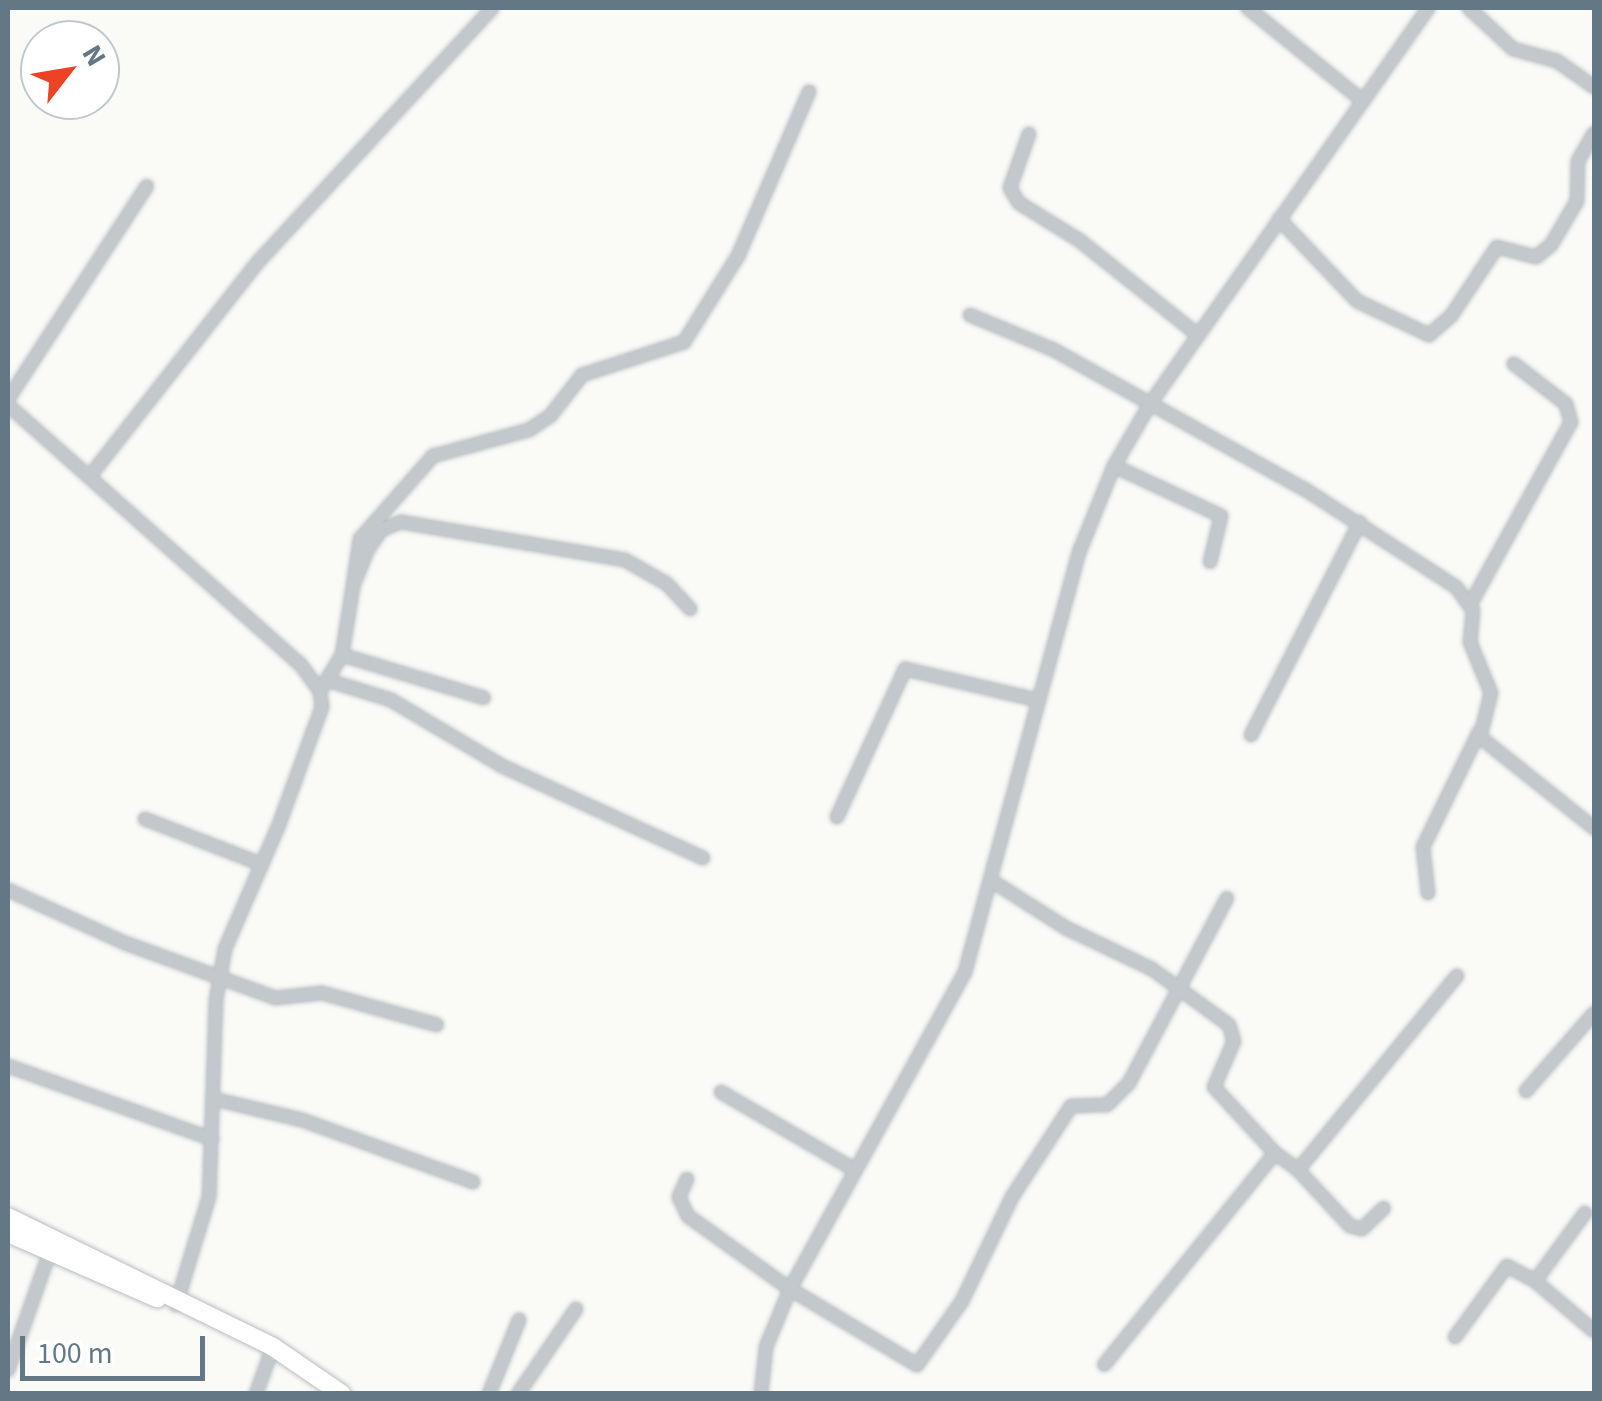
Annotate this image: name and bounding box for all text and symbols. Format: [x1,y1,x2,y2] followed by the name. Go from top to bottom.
[20,20,120,120] north arrow
[72,37,116,74] text: N
[25,1316,210,1378] scale bar
[37,1332,113,1375] text: 100 m

